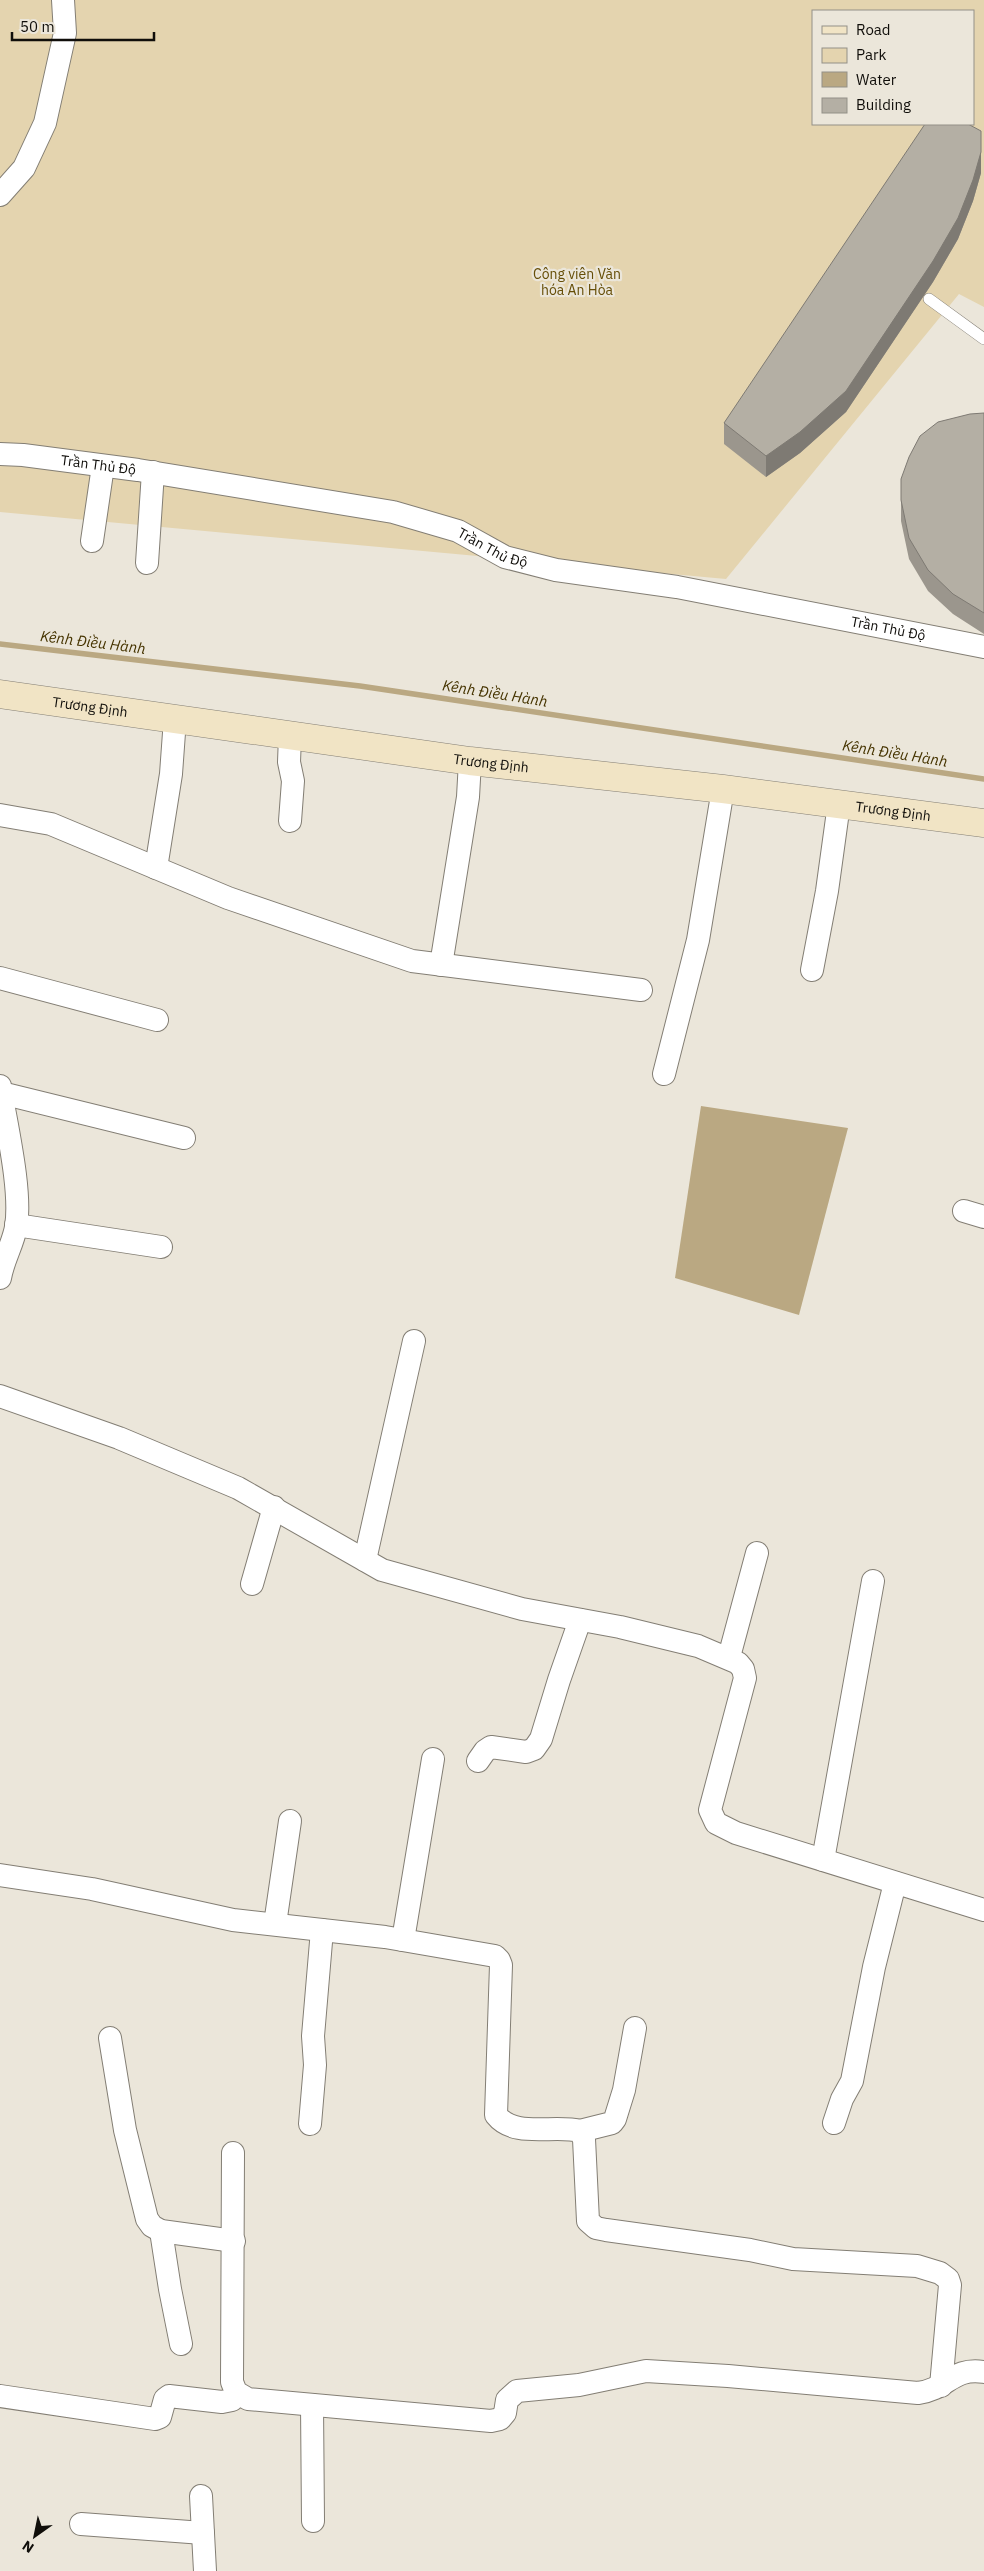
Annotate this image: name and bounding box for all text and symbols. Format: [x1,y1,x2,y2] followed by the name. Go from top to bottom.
[12,10,155,42] scale bar
[812,10,974,125] legend
[20,17,55,36] text: 50 m
[856,20,891,39] text: Road
[856,45,886,64] text: Park
[856,70,897,89] text: Water
[856,95,911,114] text: Building
[533,265,621,299] park label: Công viên Văn hóa An Hòa
[60,451,137,479] street label: Trần Thủ Độ
[454,524,530,571] street label: Trần Thủ Độ
[849,612,927,644] street label: Trần Thủ Độ
[39,626,147,658] water label: Kênh Điều Hành
[441,675,549,711] water label: Kênh Điều Hành
[51,693,129,721] street label: Trương Định
[841,735,949,771] water label: Kênh Điều Hành
[452,750,530,776] street label: Trương Định
[854,797,932,825] street label: Trương Định
[10,2511,60,2561] north arrow
[19,2537,37,2557] text: N

